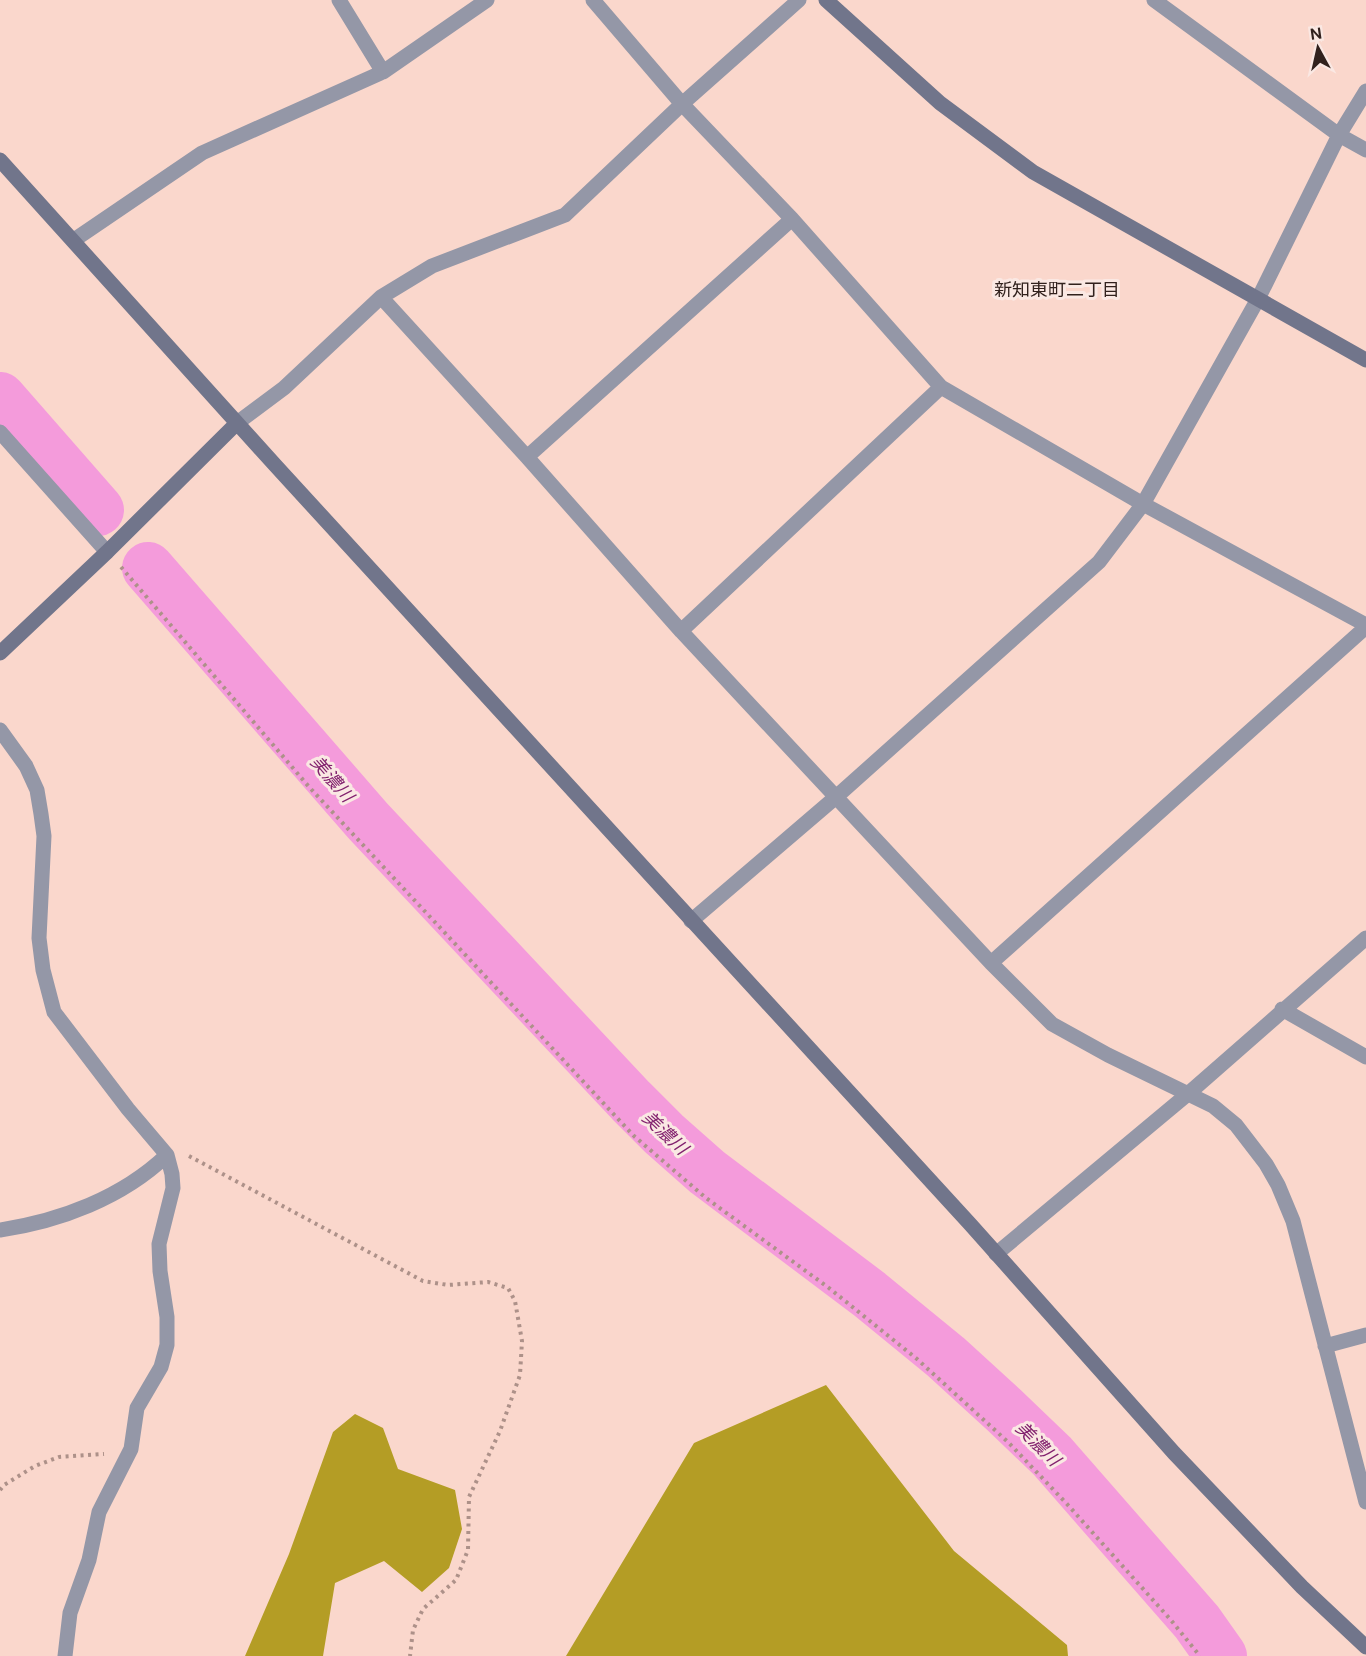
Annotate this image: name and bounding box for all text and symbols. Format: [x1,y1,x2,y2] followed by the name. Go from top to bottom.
[1288,18,1348,78] north arrow
[1309,22,1323,45] text: N
[994,278,1120,302] district label: 新知東町二丁目
[305,751,360,809] water label: 美濃川
[637,1106,694,1162] water label: 美濃川
[1010,1416,1067,1473] water label: 美濃川

